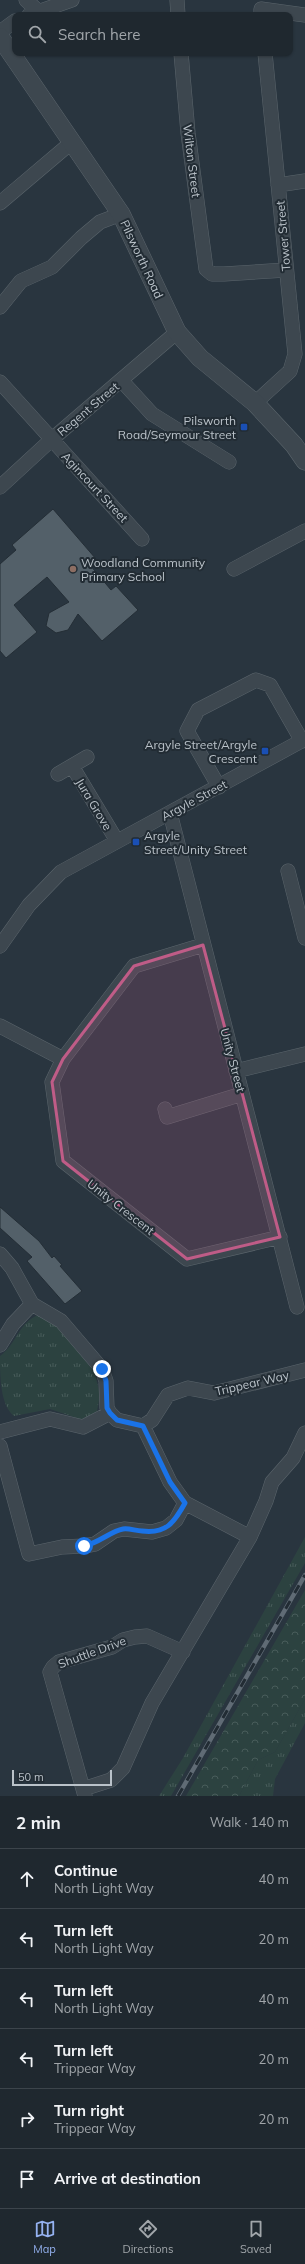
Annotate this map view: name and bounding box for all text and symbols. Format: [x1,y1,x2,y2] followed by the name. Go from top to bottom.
[12,12,293,56] search box
[26,23,48,45] icon: search
[58,25,140,44] text: Search here
[180,124,204,198] street label: Wilton Street
[272,200,294,272] street label: Tower Street
[117,217,167,301] street label: Pilsworth Road
[54,379,122,439] street label: Regent Street
[118,413,236,442] place label: Pilsworth Road/Seymour Street
[239,422,249,432] marker: Pilsworth Road/Seymour Street
[59,449,131,525] street label: Agincourt Street
[81,555,206,584] place label: Woodland Community Primary School
[68,564,78,574] marker: Woodland Community Primary School
[145,737,257,766] place label: Argyle Street/Argyle Crescent
[260,746,270,756] marker: Argyle Street/Argyle Crescent
[73,775,115,833] street label: Jura Grove
[159,776,229,824] street label: Argyle Street
[144,828,247,857] place label: Argyle Street/Unity Street
[131,837,141,847] marker: Argyle Street/Unity Street
[217,1026,249,1094] street label: Unity Street
[84,1176,158,1238] street label: Unity Crescent
[93,1360,111,1378] route end
[214,1367,291,1399] street label: Trippear Way
[75,1537,93,1555] route start
[56,1633,128,1671] street label: Shuttle Drive
[12,1768,112,1787] scale bar
[18,1770,44,1784] text: 50 m
[16,1812,61,1833] text: 2 min
[210,1814,289,1830] text: Walk · 140 m
[54,1861,117,1880] text: Continue
[16,1868,38,1890] icon: ahead
[259,1871,289,1887] text: 40 m
[54,1880,154,1896] text: North Light Way
[54,1921,113,1940] text: Turn left
[16,1928,38,1950] icon: left
[259,1931,289,1947] text: 20 m
[54,1940,154,1956] text: North Light Way
[54,1981,113,2000] text: Turn left
[16,1988,38,2010] icon: left
[259,1991,289,2007] text: 40 m
[54,2000,154,2016] text: North Light Way
[54,2041,113,2060] text: Turn left
[16,2048,38,2070] icon: left
[259,2051,289,2067] text: 20 m
[54,2060,136,2076] text: Trippear Way
[54,2101,124,2120] text: Turn right
[16,2108,38,2130] icon: right
[259,2111,289,2127] text: 20 m
[54,2120,136,2136] text: Trippear Way
[16,2168,38,2190] icon: arrive
[54,2169,201,2188] text: Arrive at destination
[33,2218,56,2256] tab: Map
[123,2218,173,2256] tab: Directions
[240,2218,272,2256] tab: Saved

